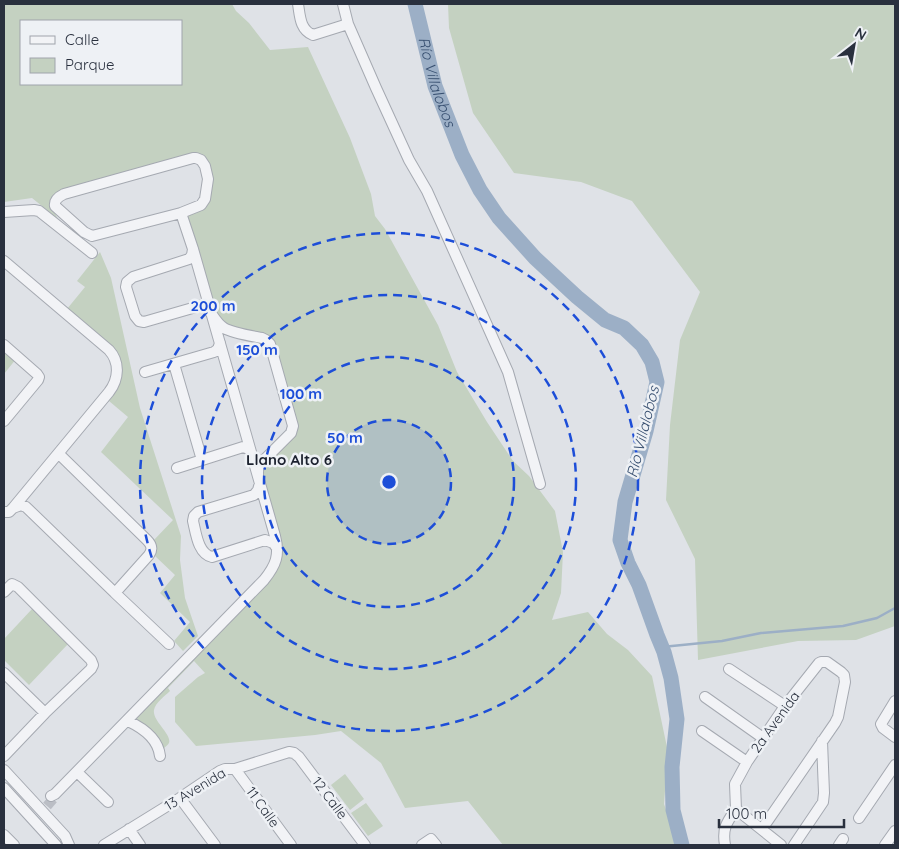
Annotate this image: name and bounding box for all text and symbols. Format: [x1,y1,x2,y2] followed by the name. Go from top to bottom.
[20,20,182,85] legend
[829,20,879,70] north arrow
[852,23,870,44] text: N
[65,30,99,49] text: Calle
[414,35,460,130] water label: Río Villalobos
[65,55,115,74] text: Parque
[191,296,236,315] text: 200 m
[236,340,278,359] text: 150 m
[622,383,663,479] water label: Río Villalobos
[280,384,322,403] text: 100 m
[327,428,363,447] text: 50 m
[246,450,332,469] district label: Llano Alto 6
[380,473,398,491] centre of rings
[747,688,803,756] street label: 2a Avenida
[161,764,229,814] street label: 13 Avenida
[308,773,352,823] street label: 12 Calle
[242,783,284,831] street label: 11 Calle
[719,796,844,828] scale bar
[726,804,767,823] text: 100 m

